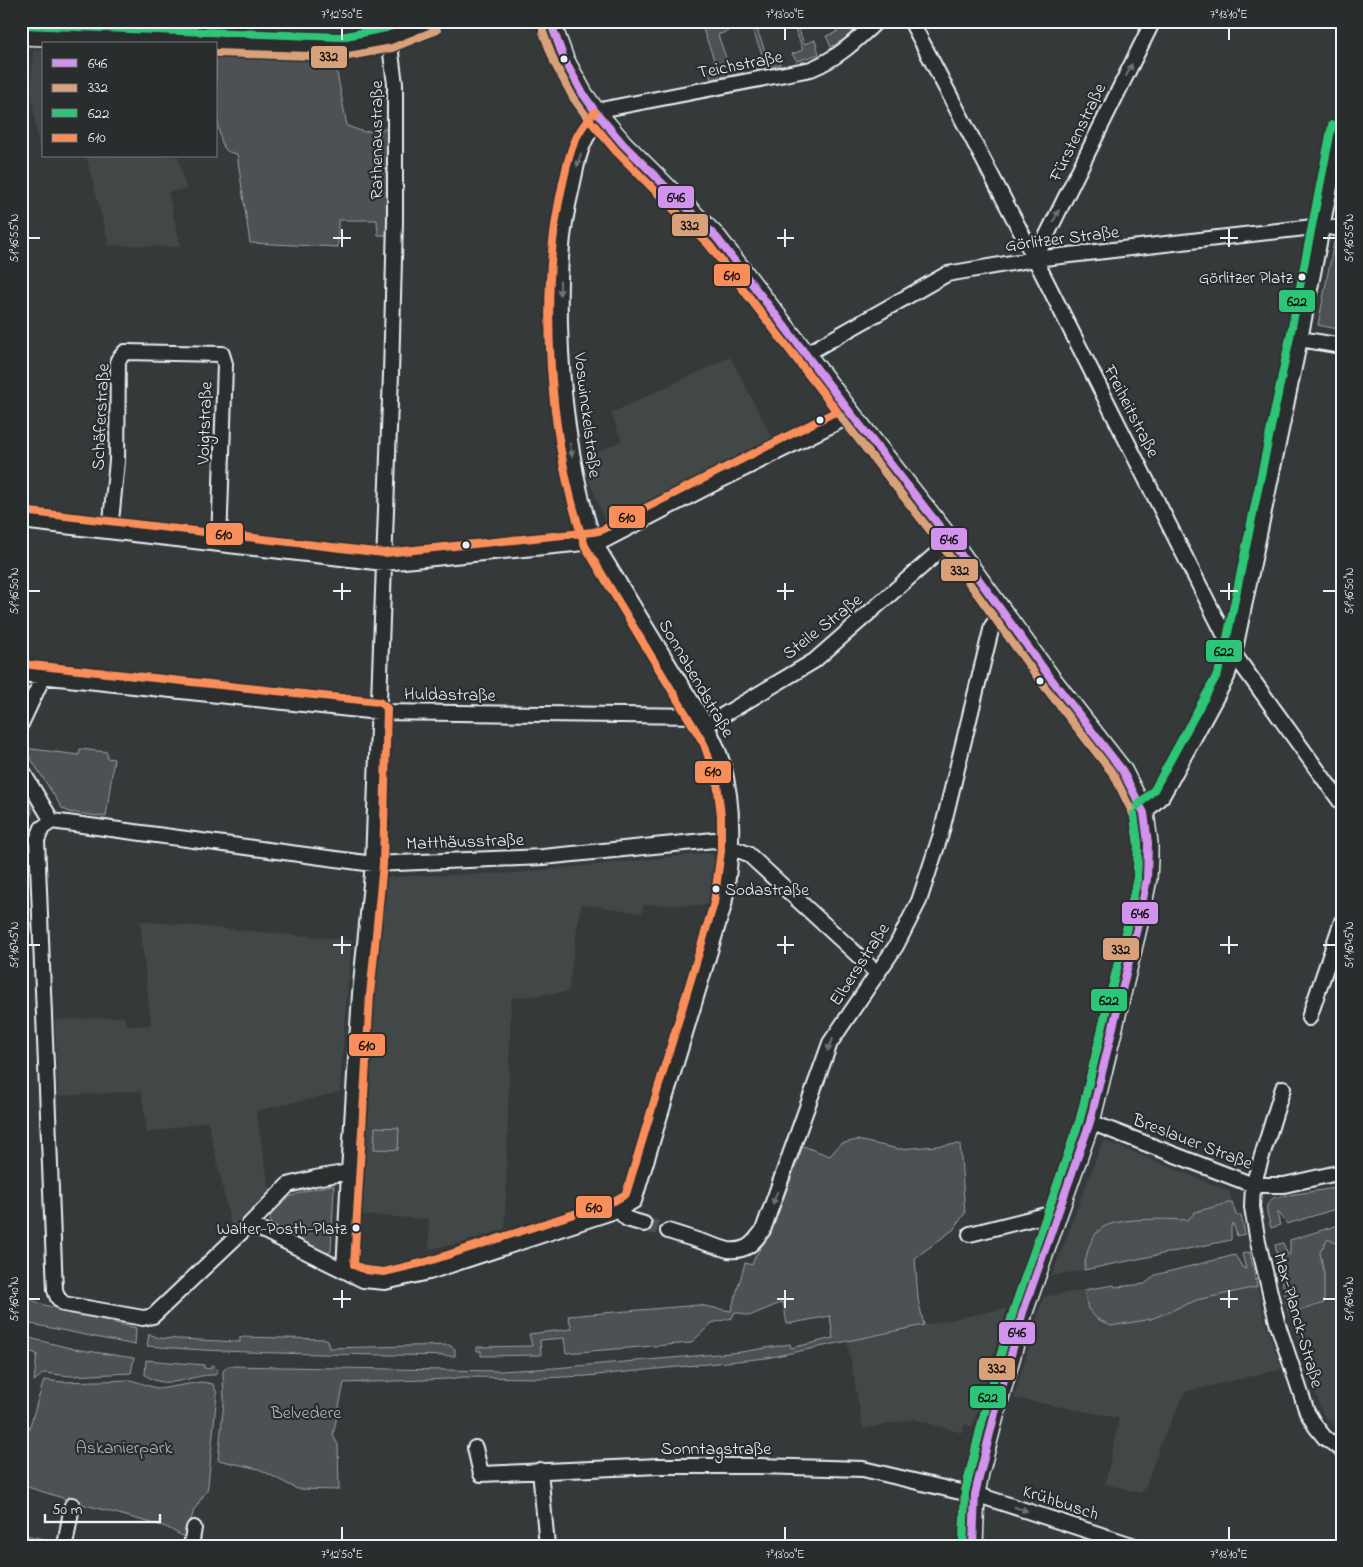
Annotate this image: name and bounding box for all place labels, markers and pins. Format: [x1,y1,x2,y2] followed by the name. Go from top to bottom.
[559,54,569,64] unlabelled marker
[1199,266,1294,291] place label: Görlitzer Platz
[1297,272,1307,282] marker: Görlitzer Platz
[815,415,825,425] unlabelled marker
[461,540,471,550] unlabelled marker
[1035,676,1045,686] unlabelled marker
[725,878,809,903] place label: Sodastraße
[711,884,721,894] marker: Sodastraße
[217,1217,348,1242] place label: Walter-Posth-Platz
[351,1223,361,1233] marker: Walter-Posth-Platz

